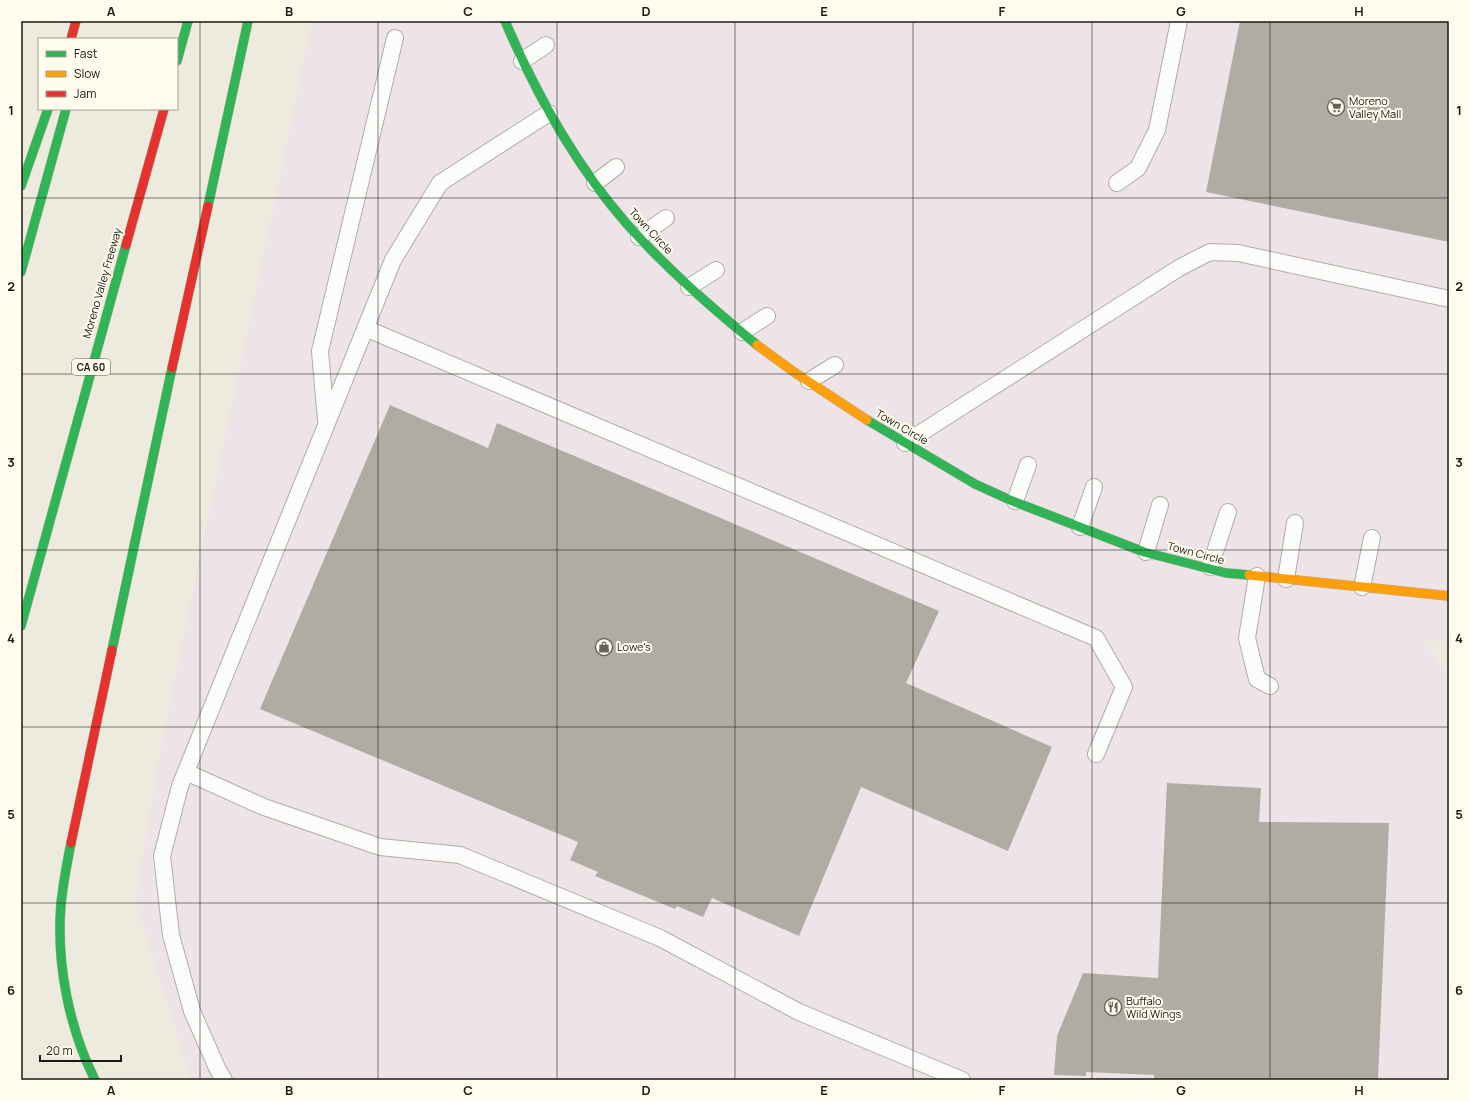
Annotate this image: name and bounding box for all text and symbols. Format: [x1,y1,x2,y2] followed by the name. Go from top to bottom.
[107,2,116,20] text: A
[285,2,293,20] text: B
[463,2,473,20] text: C
[641,2,651,20] text: D
[820,2,828,20] text: E
[999,2,1006,20] text: F
[1176,2,1186,20] text: G
[1354,2,1364,20] text: H
[38,38,178,110] legend
[74,45,98,62] text: Fast
[74,65,100,82] text: Slow
[74,85,96,102] text: Jam
[1349,93,1401,121] place label: Moreno Valley Mall
[1326,97,1346,117] supermarket icon: Moreno Valley Mall
[8,101,14,119] text: 1
[1456,101,1462,119] text: 1
[626,204,677,258] street label: Town Circle
[79,226,125,340] street label: Moreno Valley Freeway
[7,277,15,295] text: 2
[1455,277,1463,295] text: 2
[72,359,110,375] road number: CA 60
[873,405,932,448] street label: Town Circle
[7,453,15,471] text: 3
[1455,453,1463,471] text: 3
[1166,538,1227,567] street label: Town Circle
[7,629,15,647] text: 4
[1455,629,1463,647] text: 4
[594,637,614,657] shop icon: Lowe's
[617,639,651,654] place label: Lowe's
[7,805,15,823] text: 5
[1455,805,1463,823] text: 5
[7,981,15,999] text: 6
[1455,981,1463,999] text: 6
[1126,993,1182,1021] place label: Buffalo Wild Wings
[1103,997,1123,1017] restaurant icon: Buffalo Wild Wings
[40,1037,121,1063] scale bar
[46,1042,73,1059] text: 20 m
[107,1081,116,1099] text: A
[285,1081,293,1099] text: B
[463,1081,473,1099] text: C
[641,1081,651,1099] text: D
[820,1081,828,1099] text: E
[999,1081,1006,1099] text: F
[1176,1081,1186,1099] text: G
[1354,1081,1364,1099] text: H

